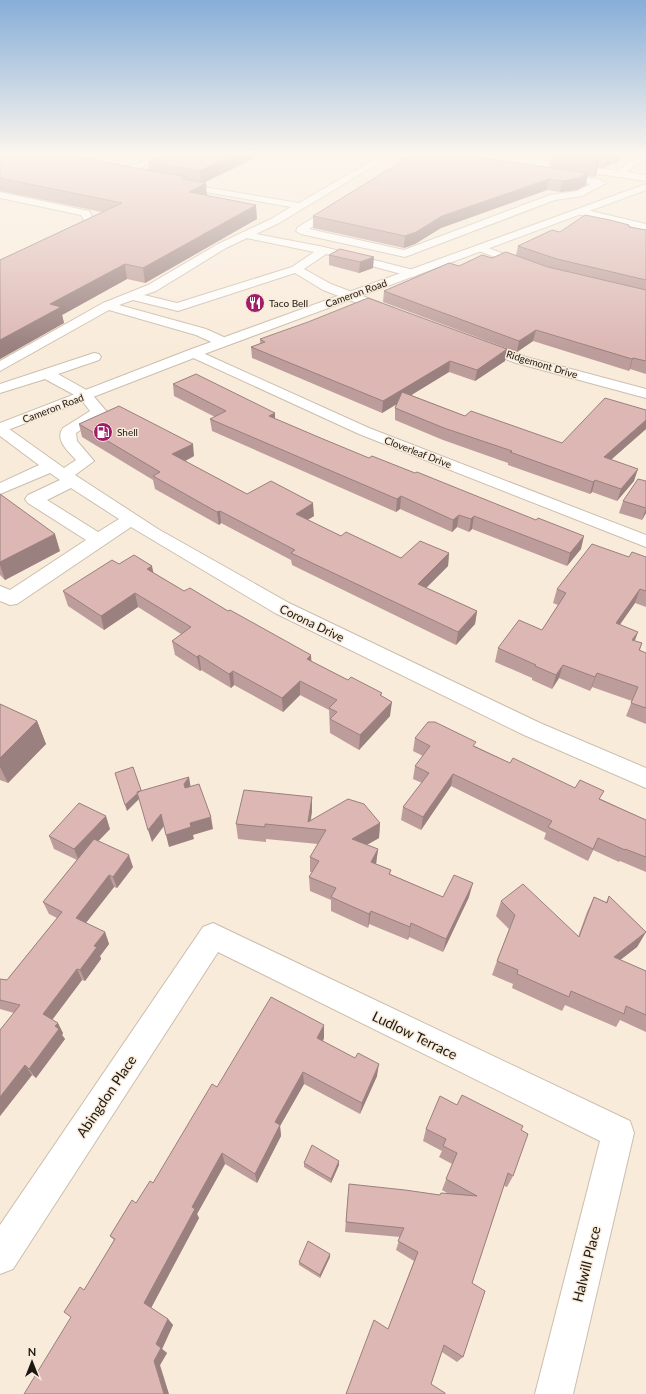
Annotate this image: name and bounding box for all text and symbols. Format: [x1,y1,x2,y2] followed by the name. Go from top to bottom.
[324,276,388,310] street label: Cameron Road
[244,292,266,314] restaurant icon: Taco Bell
[269,297,308,309] place label: Taco Bell
[505,347,579,381] street label: Ridgemont Drive
[21,391,85,425] street label: Cameron Road
[92,421,114,443] fuel station icon: Shell
[117,426,138,438] place label: Shell
[383,434,453,470] street label: Cloverleaf Drive
[277,601,347,645] street label: Corona Drive
[370,1007,460,1063] street label: Ludlow Terrace
[72,1052,140,1140] street label: Abingdon Place
[568,1224,604,1304] street label: Halwill Place
[12,1342,52,1382] north arrow
[28,1345,36,1358] text: N

